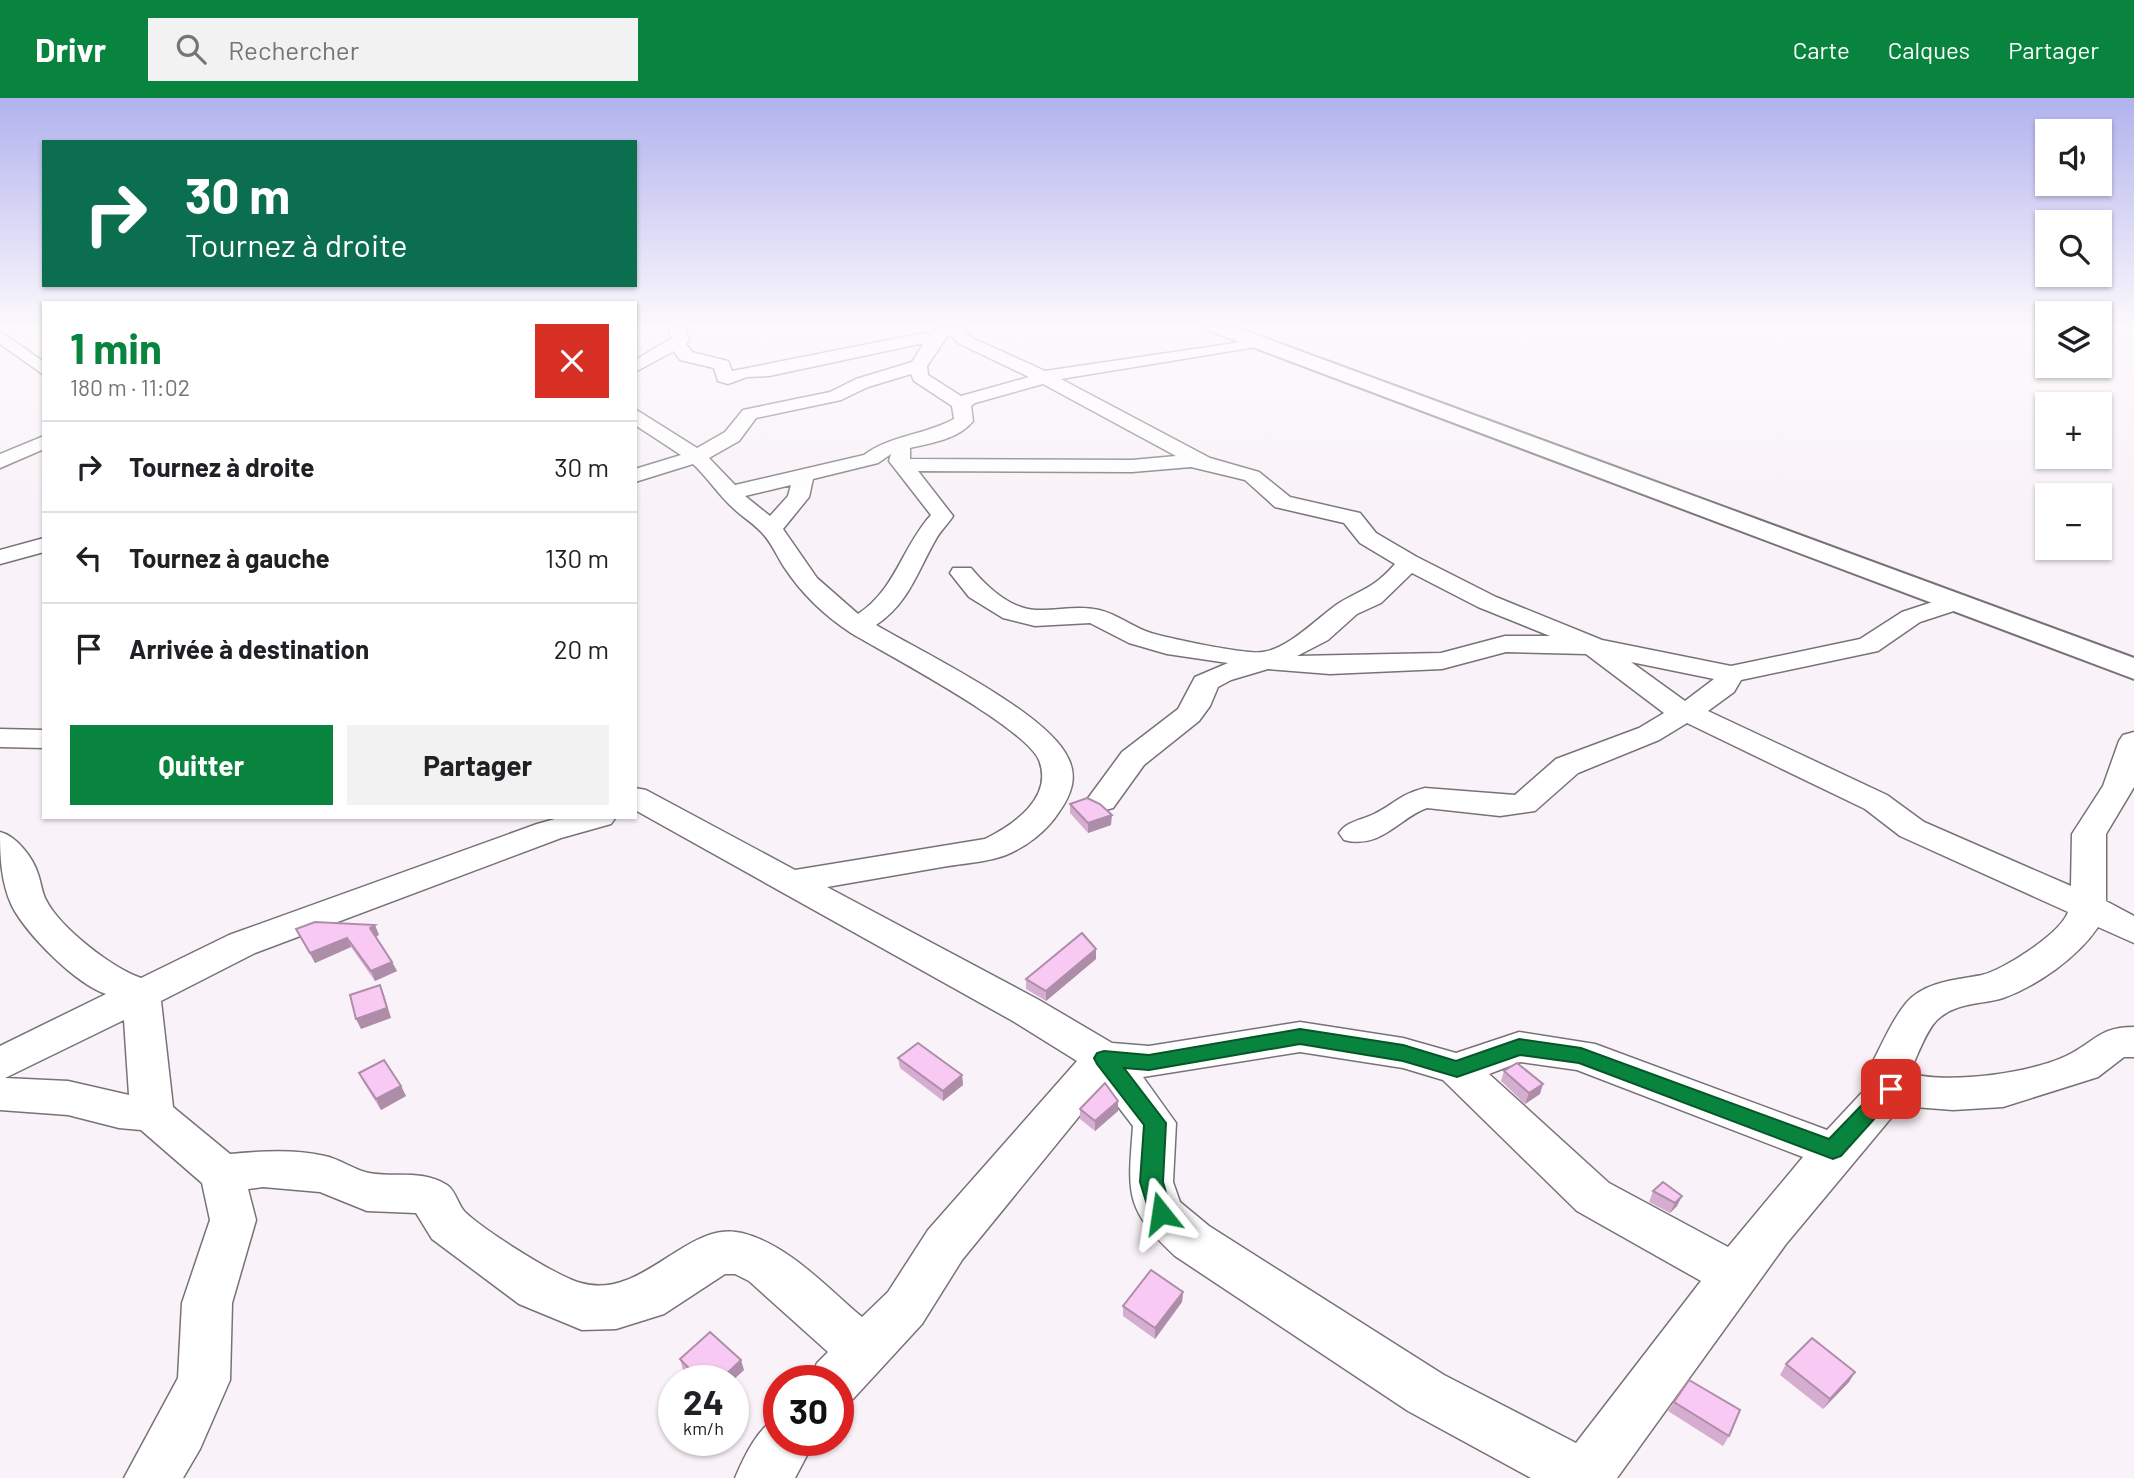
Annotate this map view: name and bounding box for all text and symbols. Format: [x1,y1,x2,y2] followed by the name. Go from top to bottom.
[148,18,638,81] search box
[35,29,106,69] text: Drivr
[172,30,210,68] icon: search
[228,34,359,65] text: Rechercher
[1793,35,1850,64] text: Carte
[1888,35,1970,64] text: Calques
[2008,35,2099,64] text: Partager
[2035,119,2112,560] map controls
[2035,119,2112,196] button: sound
[185,165,290,224] text: 30 m
[70,168,161,259] icon: right
[2035,210,2112,287] button: search
[185,225,407,263] text: Tournez à droite
[2035,301,2112,378] button: layers
[70,322,162,372] text: 1 min
[535,324,609,398] button: close
[70,373,190,401] text: 180 m · 11:02
[2035,392,2112,469] button: +
[70,448,108,486] icon: right
[129,451,314,482] text: Tournez à droite
[554,451,609,482] text: 30 m
[2035,483,2112,560] button: −
[70,539,108,577] icon: left
[129,542,330,573] text: Tournez à gauche
[545,542,609,573] text: 130 m
[70,630,108,668] icon: arrive
[129,633,369,664] text: Arrivée à destination
[554,633,609,664] text: 20 m
[70,725,333,805] button: Quitter
[347,725,609,805] button: Partager
[1861,1059,1921,1119] pin
[1872,1070,1910,1108] icon: arrive
[1124,1176,1198,1250] position arrow
[763,1365,854,1456] speed limit sign: 30
[683,1380,724,1422] text: 24
[683,1417,724,1439] text: km/h

